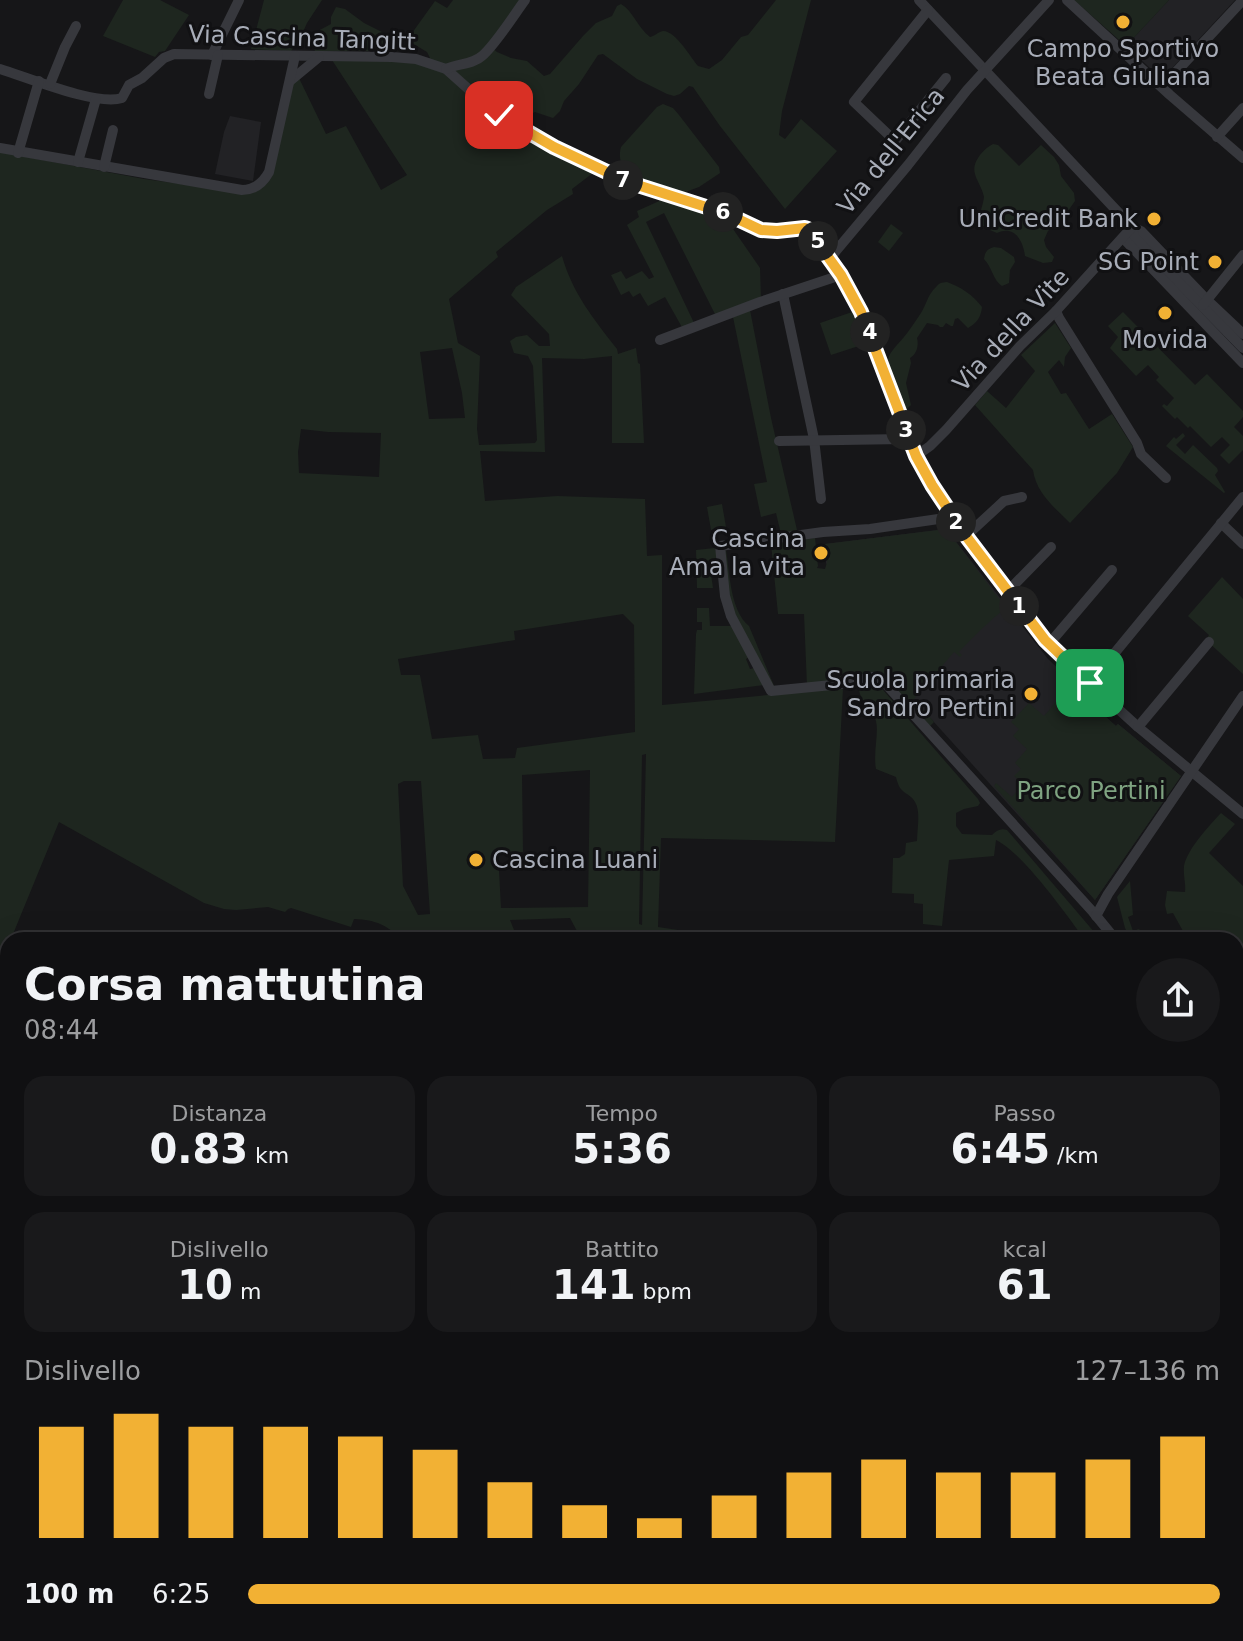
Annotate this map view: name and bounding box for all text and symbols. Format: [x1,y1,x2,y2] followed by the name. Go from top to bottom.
[1114,13,1132,31] marker: Campo Sportivo Beata Giuliana
[188,20,416,56] street label: Via Cascina Tangitt
[1027,35,1219,91] place label: Campo Sportivo Beata Giuliana
[465,81,533,149] pin
[832,82,950,220] street label: Via dell'Erica
[477,93,521,137] icon: check
[603,160,643,200] pin: 7
[615,167,631,192] text: 7
[703,192,743,232] pin: 6
[715,199,731,224] text: 6
[958,205,1138,233] place label: UniCredit Bank
[1145,210,1163,228] marker: UniCredit Bank
[798,221,838,261] pin: 5
[810,228,826,253] text: 5
[1098,248,1199,276] place label: SG Point
[1206,253,1224,271] marker: SG Point
[947,263,1075,397] street label: Via della Vite
[1156,304,1174,322] marker: Movida
[850,312,890,352] pin: 4
[862,319,878,344] text: 4
[1122,326,1208,354] place label: Movida
[886,410,926,450] pin: 3
[898,417,914,442] text: 3
[936,502,976,542] pin: 2
[948,509,964,534] text: 2
[669,525,805,581] place label: Cascina Ama la vita
[812,544,830,562] marker: Cascina Ama la vita
[999,586,1039,626] pin: 1
[1011,593,1027,618] text: 1
[1056,649,1124,717] pin
[1068,661,1112,705] icon: arrive
[827,666,1015,722] place label: Scuola primaria Sandro Pertini
[1022,685,1040,703] marker: Scuola primaria Sandro Pertini
[1016,777,1166,805] park label: Parco Pertini
[492,846,658,874] place label: Cascina Luani
[467,851,485,869] marker: Cascina Luani
[1136,958,1220,1042] button: share
[24,959,425,1010] text: Corsa mattutina
[24,1015,99,1045] text: 08:44
[172,1101,267,1126] text: Distanza
[586,1101,658,1126] text: Tempo
[994,1101,1056,1126] text: Passo
[149,1126,248,1172] text: 0.83
[572,1126,672,1172] text: 5:36
[951,1126,1050,1172] text: 6:45
[248,1143,289,1168] text: km
[1050,1143,1099,1168] text: /km
[170,1237,269,1262] text: Dislivello
[585,1237,659,1262] text: Battito
[1002,1237,1047,1262] text: kcal
[177,1262,233,1308] text: 10
[552,1262,636,1308] text: 141
[997,1262,1052,1308] text: 61
[233,1279,261,1304] text: m
[636,1279,692,1304] text: bpm
[24,1356,141,1386] text: Dislivello
[1074,1356,1220,1386] text: 127–136 m
[24,1579,114,1609] text: 100 m
[152,1579,210,1609] text: 6:25

